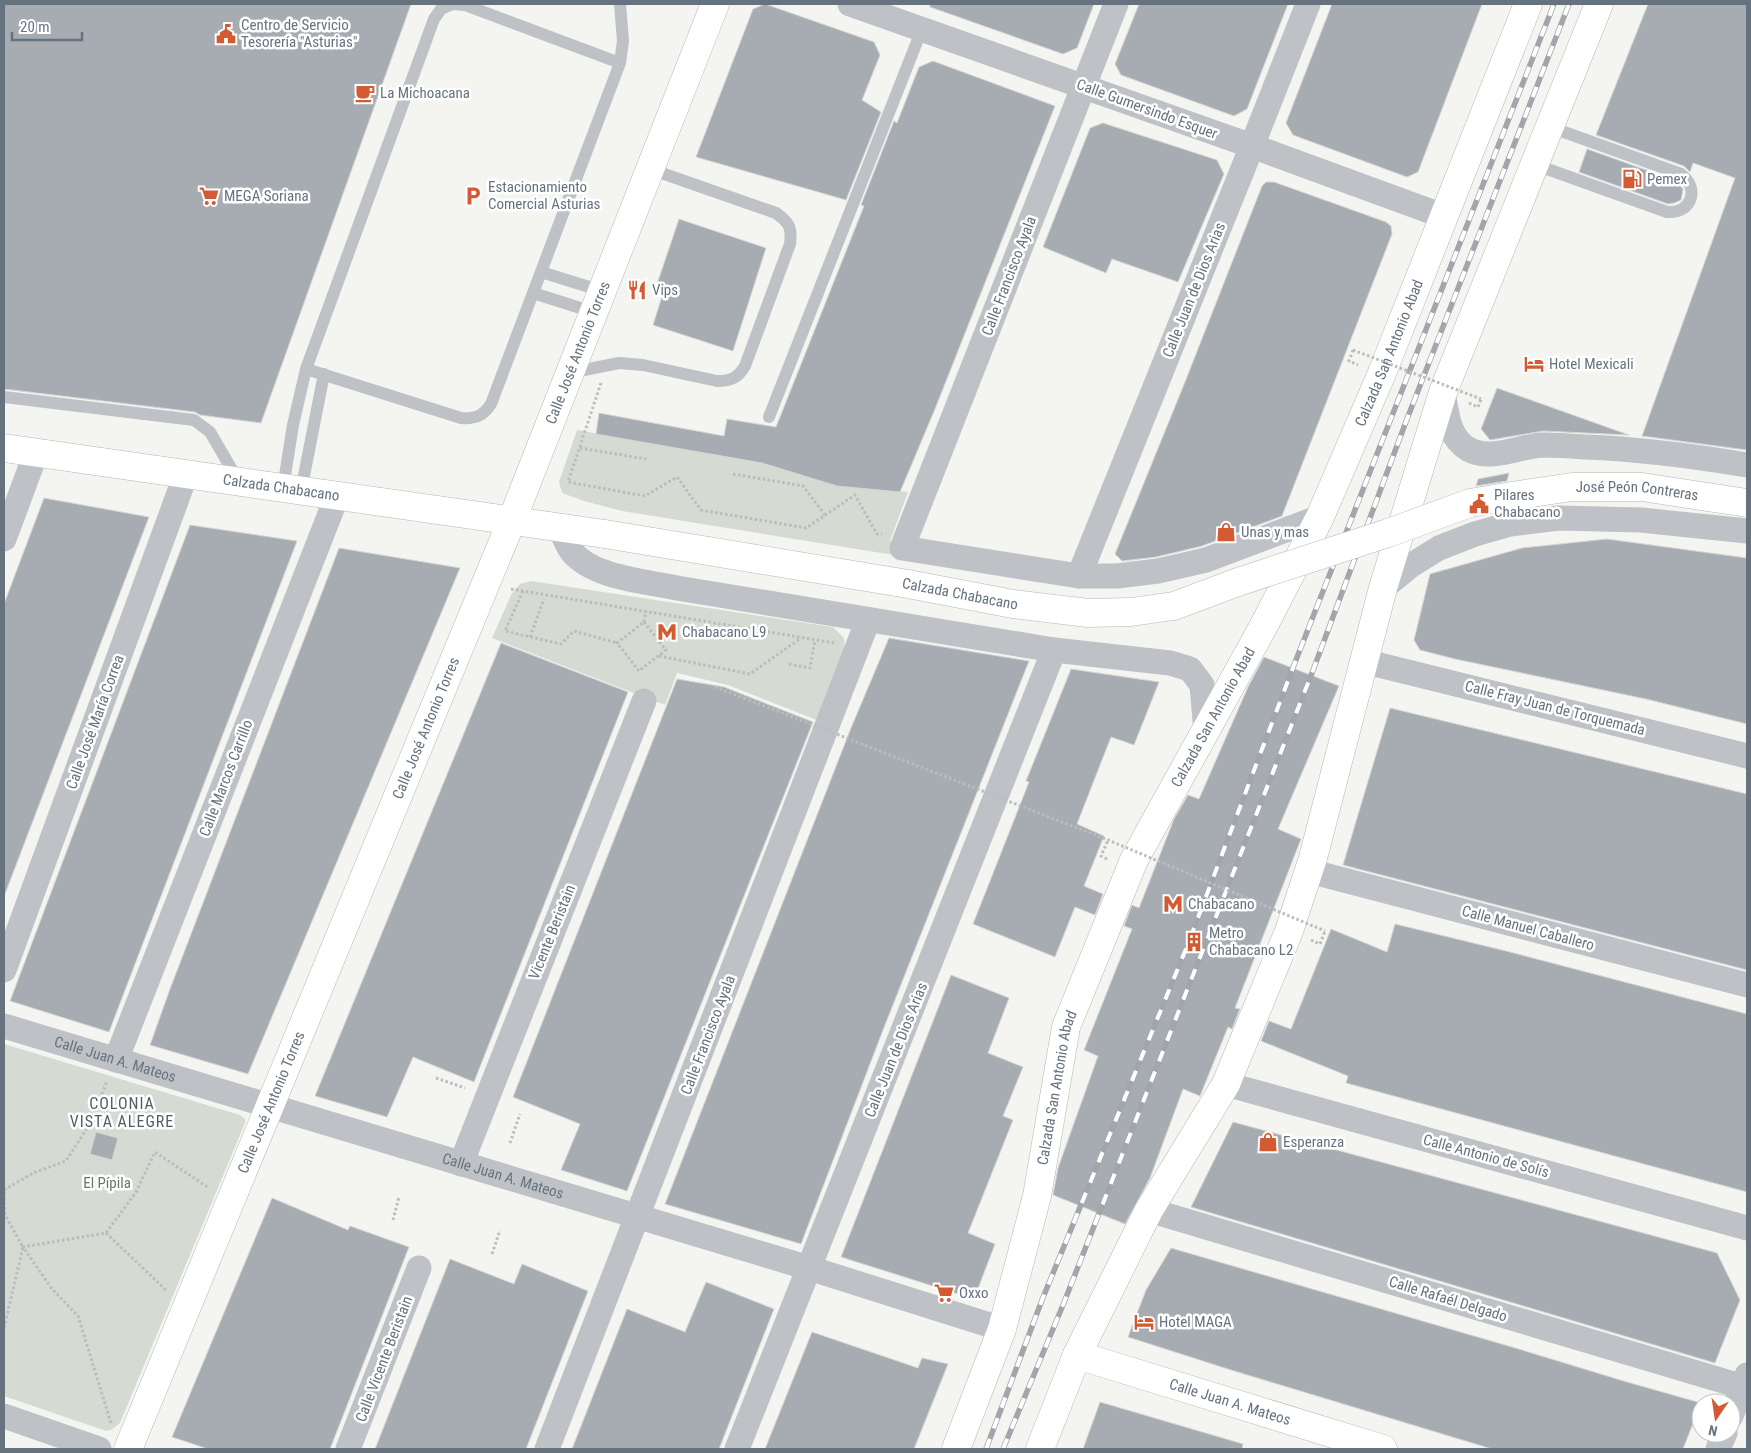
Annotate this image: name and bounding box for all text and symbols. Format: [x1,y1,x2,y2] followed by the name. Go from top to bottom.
[12,10,82,42] scale bar
[241,16,358,51] place label: Centro de Servicio Tesorería "Asturias"
[20,18,50,36] text: 20 m
[215,23,237,45] public building icon: Centro de Servicio Tesorería "Asturias"
[1074,75,1220,143] street label: Calle Gumersindo Esquer
[354,82,376,104] cafe icon: La Michoacana
[380,84,470,102] place label: La Michoacana
[1621,168,1643,190] fuel station icon: Pemex
[1647,170,1688,188] place label: Pemex
[488,178,601,213] place label: Estacionamiento Comercial Asturias
[198,185,220,207] supermarket icon: MEGA Soriana
[462,185,484,207] parking icon: Estacionamiento Comercial Asturias
[224,187,309,205] place label: MEGA Soriana
[978,214,1040,338] street label: Calle Francisco Ayala
[1159,220,1229,360] street label: Calle Juan de Dios Arias
[1351,277,1427,429] street label: Calzada San Antonio Abad
[542,279,614,427] street label: Calle José Antonio Torres
[626,279,648,301] restaurant icon: Vips
[652,281,678,299] place label: Vips
[1523,353,1545,375] hotel icon: Hotel Mexicali
[1549,355,1634,373] place label: Hotel Mexicali
[222,470,341,505] street label: Calzada Chabacano
[1576,478,1700,504] street label: José Peón Contreras
[1494,486,1560,521] place label: Pilares Chabacano
[1468,493,1490,515] public building icon: Pilares Chabacano
[1215,521,1237,543] shop icon: Unas y mas
[1241,523,1309,541] place label: Unas y mas
[901,574,1019,614] street label: Calzada Chabacano
[656,621,678,643] metro station icon: Chabacano L9
[682,623,766,641] place label: Chabacano L9
[1167,644,1259,790] street label: Calzada San Antonio Abad
[62,652,128,792] street label: Calle José María Correa
[389,654,463,802] street label: Calle José Antonio Torres
[1463,677,1647,739] street label: Calle Fray Juan de Torquemada
[195,717,257,839] street label: Calle Marcos Carrillo
[525,882,579,982] street label: Vicente Beristain
[1162,893,1184,915] metro station icon: Chabacano
[1188,895,1254,913] place label: Chabacano
[1460,902,1596,954] street label: Calle Manuel Caballero
[1209,924,1293,959] place label: Metro Chabacano L2
[1183,931,1205,953] building icon: Metro Chabacano L2
[677,973,739,1097] street label: Calle Francisco Ayala
[861,980,931,1120] street label: Calle Juan de Dios Arias
[1033,1008,1081,1166] street label: Calzada San Antonio Abad
[234,1029,309,1176] street label: Calle José Antonio Torres
[52,1033,178,1086] street label: Calle Juan A. Mateos
[70,1094,174,1131] district label: COLONIA VISTA ALEGRE
[1257,1131,1279,1153] shop icon: Esperanza
[1421,1131,1551,1181] street label: Calle Antonio de Solís
[1283,1133,1344,1151] place label: Esperanza
[440,1149,566,1203] street label: Calle Juan A. Mateos
[83,1174,131,1192] park label: El Pípila
[1387,1272,1509,1326] street label: Calle Rafaél Delgado
[933,1282,955,1304] supermarket icon: Oxxo
[959,1284,989,1302] place label: Oxxo
[352,1293,416,1425] street label: Calle Vicente Beristain
[1133,1311,1155,1333] hotel icon: Hotel MAGA
[1159,1313,1232,1331] place label: Hotel MAGA
[1167,1375,1293,1429] street label: Calle Juan A. Mateos
[1691,1393,1741,1443] north arrow
[1707,1422,1719,1439] text: N

